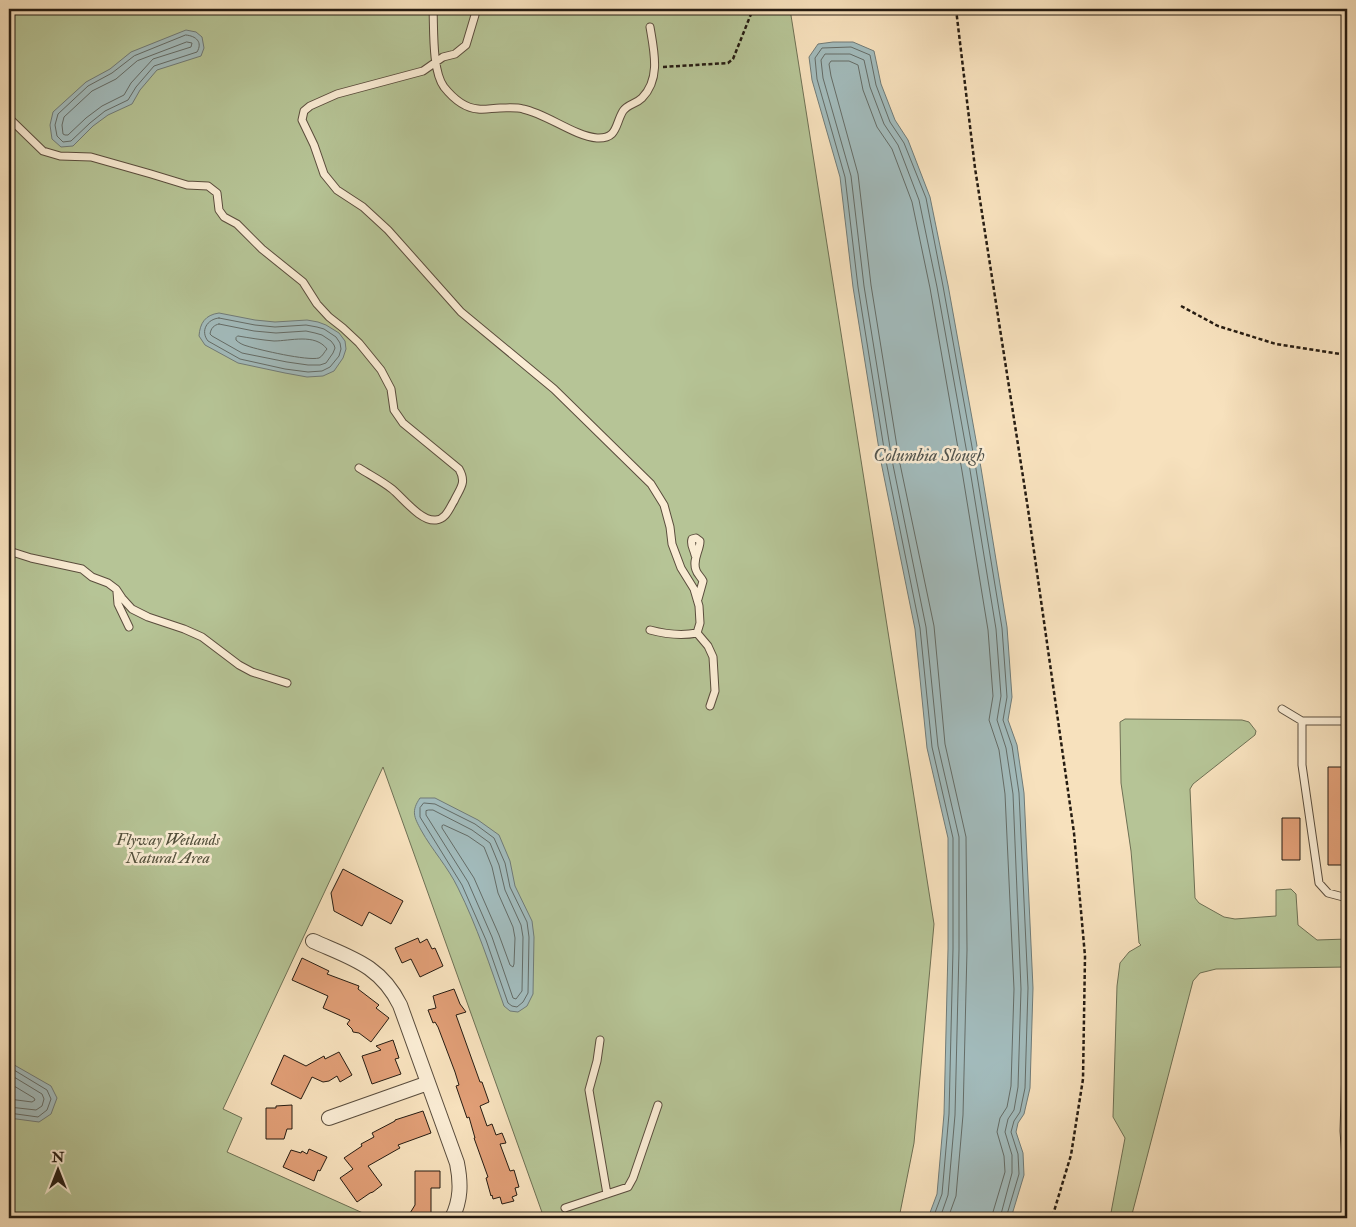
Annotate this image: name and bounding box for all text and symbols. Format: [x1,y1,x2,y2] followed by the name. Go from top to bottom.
[873,444,985,467] water label: Columbia Slough
[115,830,221,868] park label: Flyway Wetlands Natural Area
[32,1144,82,1194] north arrow
[51,1149,65,1166] text: N

